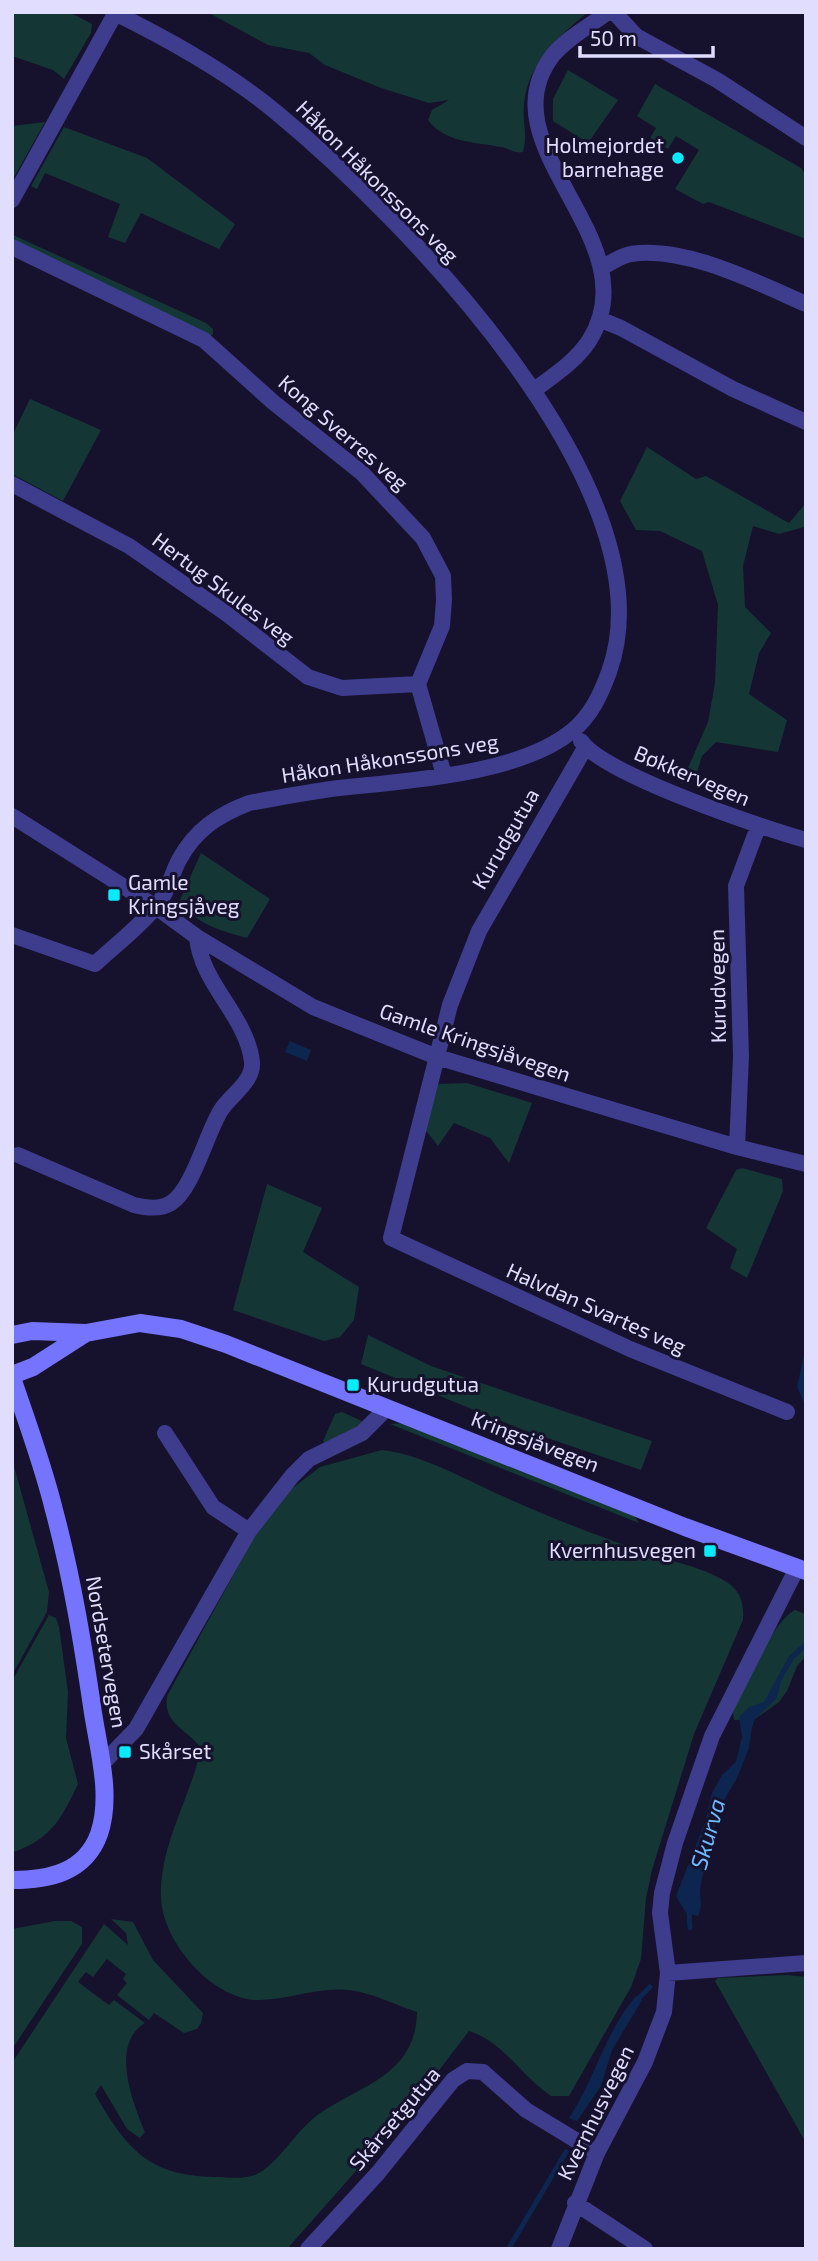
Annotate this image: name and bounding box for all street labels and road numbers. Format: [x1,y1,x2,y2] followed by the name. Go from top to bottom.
[292,95,465,267] street label: Håkon Håkonssons veg
[274,369,414,495] street label: Kong Sverres veg
[148,526,300,649] street label: Hertug Skules veg
[280,728,500,787] street label: Håkon Håkonssons veg
[631,739,754,810] street label: Bøkkervegen
[466,784,544,893] street label: Kurudgutua
[703,929,730,1043] street label: Kurudvegen
[376,997,574,1087] street label: Gamle Kringsjåvegen
[503,1257,690,1359] street label: Halvdan Svartes veg
[468,1405,603,1477] street label: Kringsjåvegen
[82,1574,133,1730] street label: Nordsetervegen
[551,2041,638,2184] street label: Kvernhusvegen
[343,2061,444,2175] street label: Skårsetgutua

